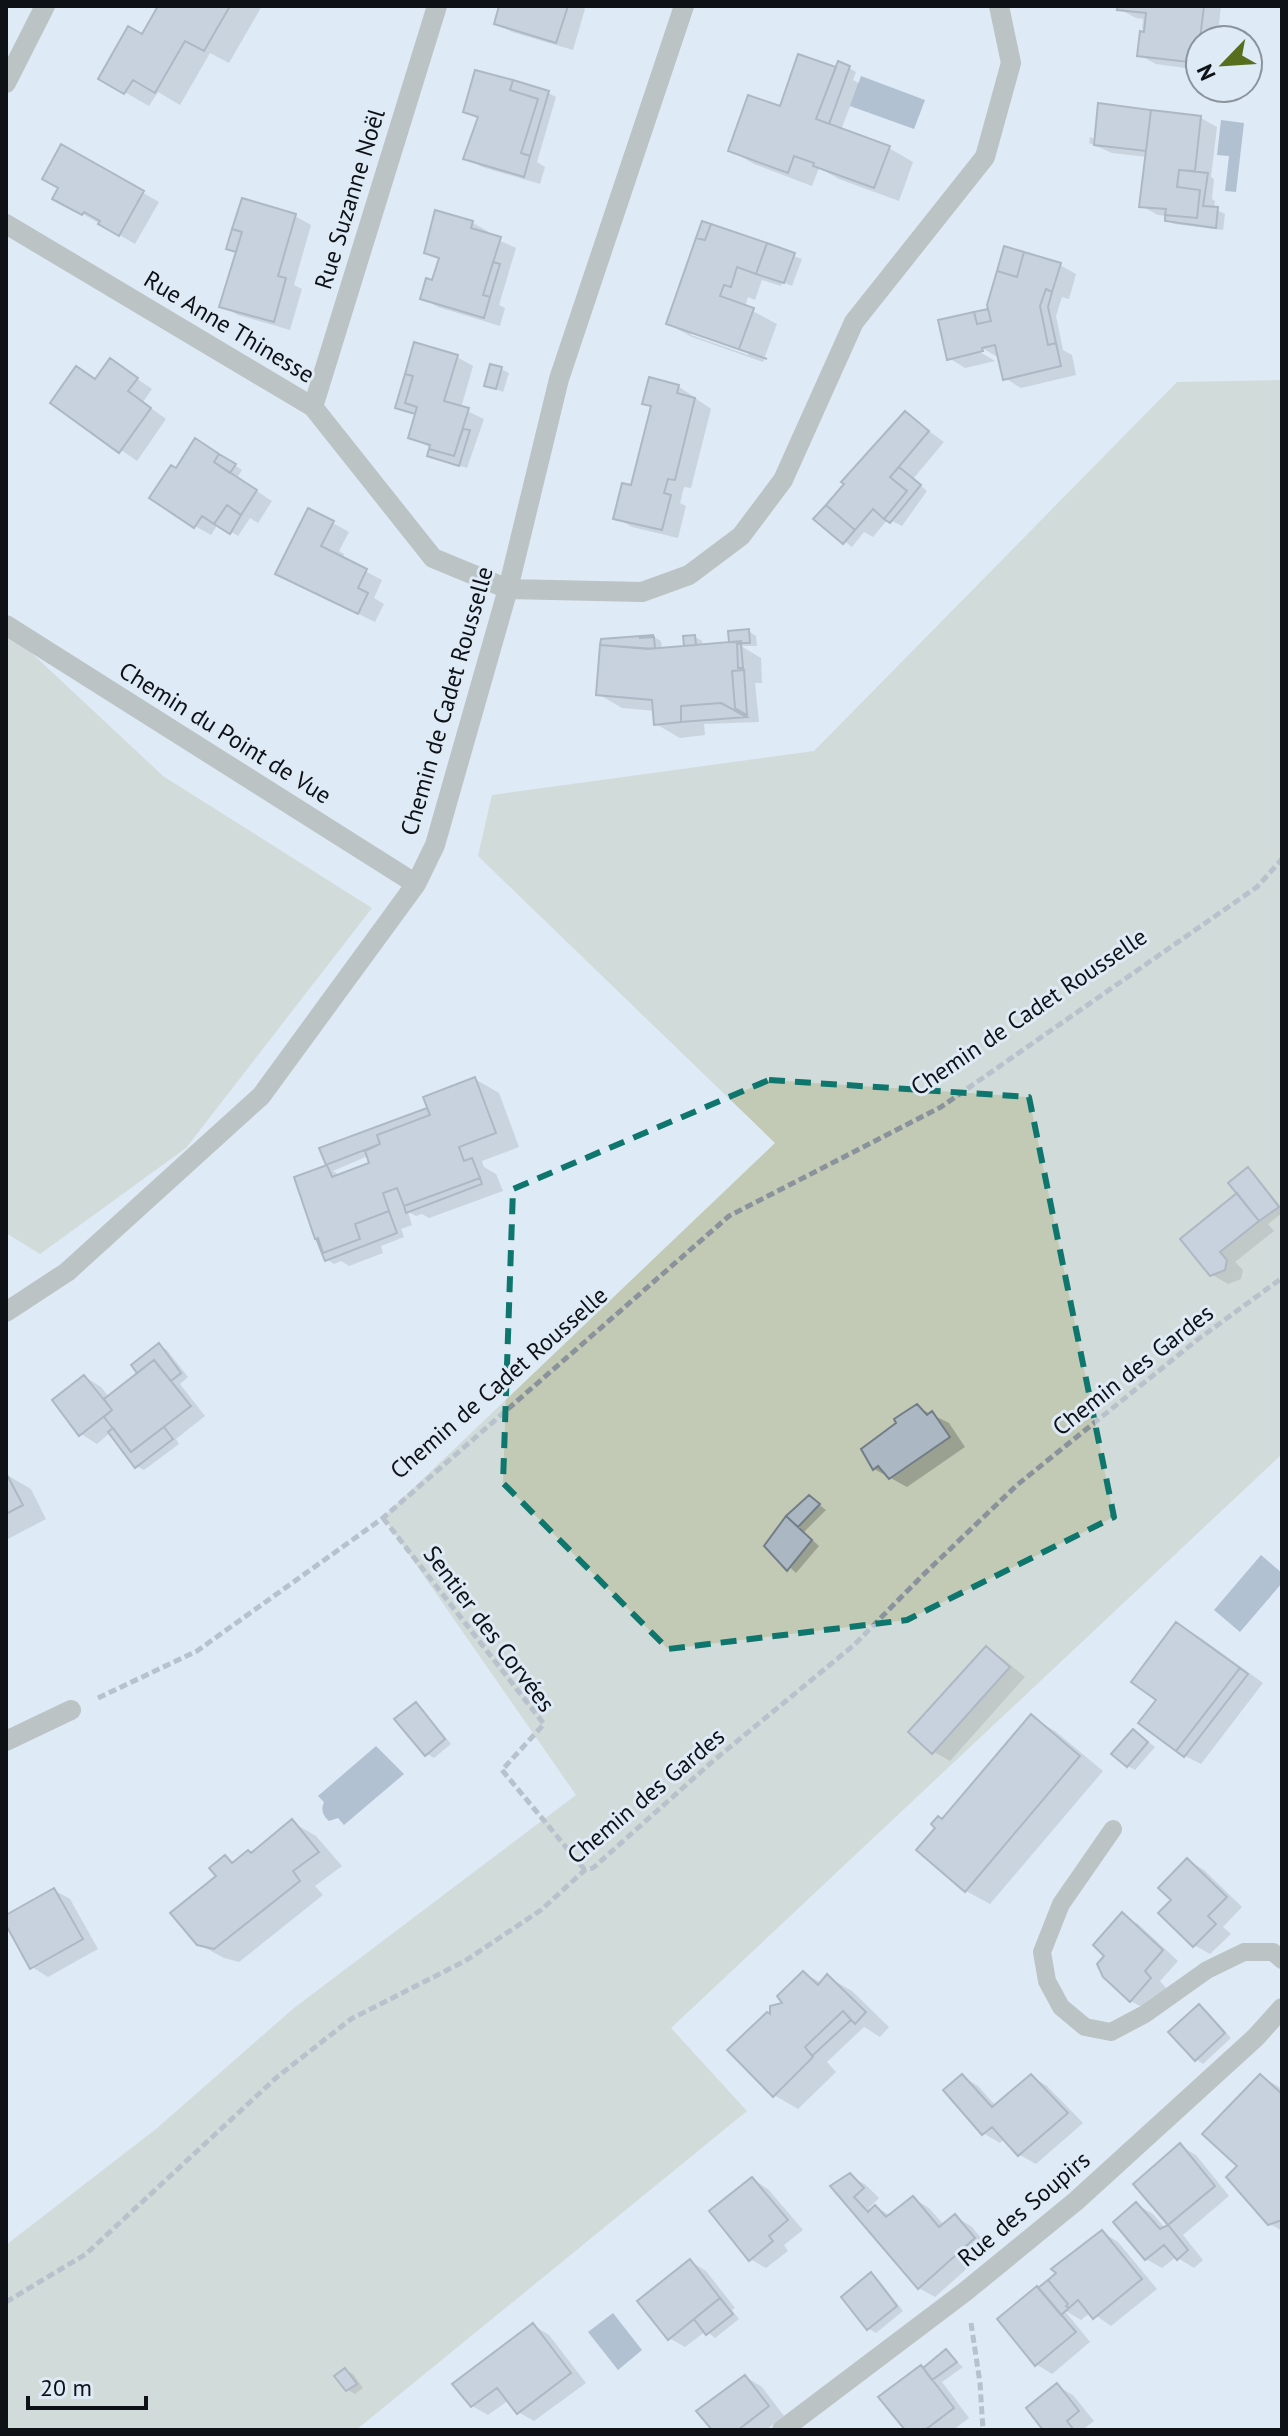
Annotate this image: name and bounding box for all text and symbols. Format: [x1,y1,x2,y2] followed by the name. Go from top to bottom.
[1184,24,1264,104] north arrow
[1190,60,1222,85] text: N
[307,105,392,293] street label: Rue Suzanne Noël
[138,263,320,390] street label: Rue Anne Thinesse
[393,563,500,839] street label: Chemin de Cadet Rousselle
[113,655,337,811] street label: Chemin du Point de Vue
[905,921,1153,1102] street label: Chemin de Cadet Rousselle
[383,1280,614,1486] street label: Chemin de Cadet Rousselle
[1046,1297,1219,1442] street label: Chemin des Gardes
[417,1539,562,1718] street label: Sentier des Corvées
[561,1721,731,1871] street label: Chemin des Gardes
[951,2144,1096,2273] street label: Rue des Soupirs
[28,2360,146,2410] scale bar
[40,2372,92,2403] text: 20 m

